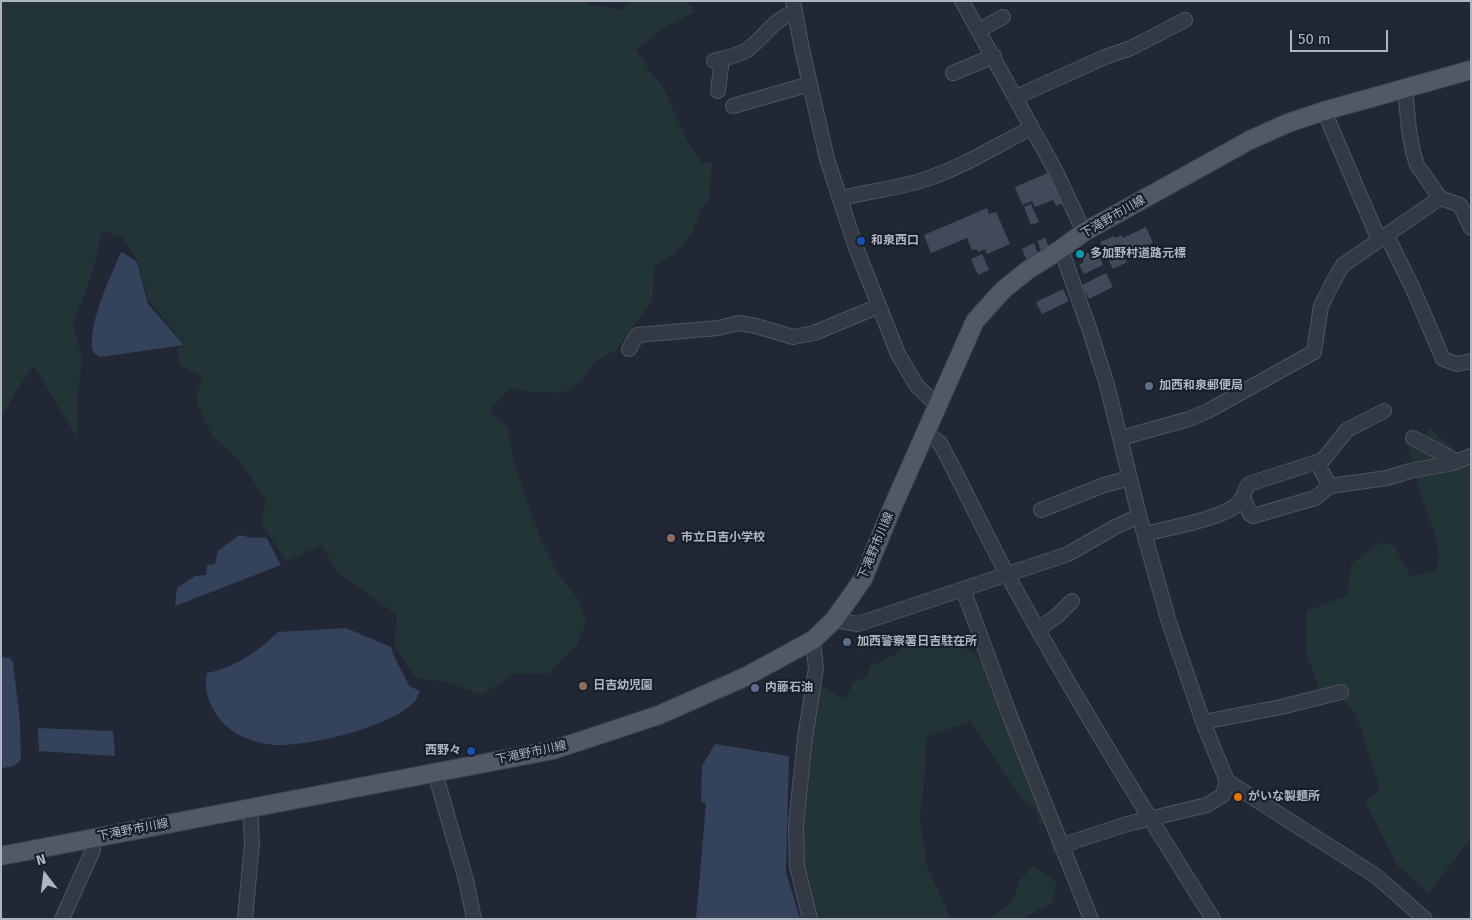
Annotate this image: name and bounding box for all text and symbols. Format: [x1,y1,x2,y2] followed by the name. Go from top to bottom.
[1292,20,1390,52] scale bar
[1298,30,1331,48] text: 50 m
[1078,193,1148,241] street label: 下滝野市川線
[871,234,919,248] place label: 和泉西口
[855,235,867,247] marker: 和泉西口
[1090,247,1186,261] place label: 多加野村道路元標
[1074,248,1086,260] marker: 多加野村道路元標
[1159,379,1243,393] place label: 加西和泉郵便局
[1143,380,1155,392] marker: 加西和泉郵便局
[855,510,897,582] street label: 下滝野市川線
[681,531,765,545] place label: 市立日吉小学校
[665,532,677,544] marker: 市立日吉小学校
[857,635,977,649] place label: 加西警察署日吉駐在所
[841,636,853,648] marker: 加西警察署日吉駐在所
[593,679,653,693] place label: 日吉幼児園
[577,680,589,692] marker: 日吉幼児園
[765,681,813,695] place label: 内藤石油
[749,682,761,694] marker: 内藤石油
[494,738,568,768] street label: 下滝野市川線
[425,744,461,758] place label: 西野々
[465,745,477,757] marker: 西野々
[1248,790,1320,804] place label: がいな製麺所
[1232,791,1244,803] marker: がいな製麺所
[96,816,170,844] street label: 下滝野市川線
[20,850,70,900] north arrow
[34,851,48,869] text: N

